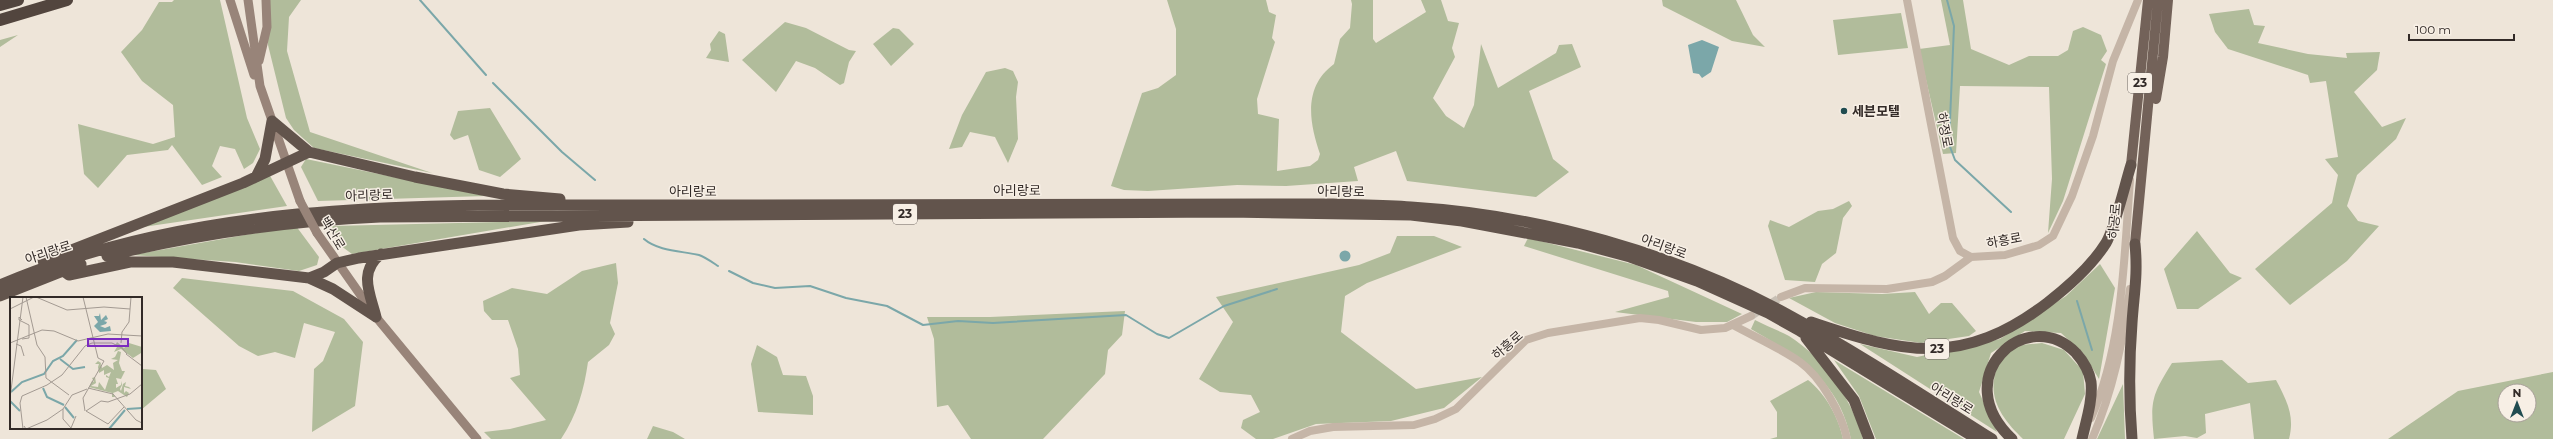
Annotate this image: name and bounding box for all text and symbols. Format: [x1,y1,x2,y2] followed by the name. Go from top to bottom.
[2409,16,2514,42] scale bar
[2415,22,2451,37] text: 100 m
[2128,73,2152,93] road number: 23
[1852,103,1900,119] place label: 세븐모텔
[1839,106,1849,116] marker: 세븐모텔
[1934,111,1956,149] street label: 하정로
[993,182,1041,198] street label: 아리랑로
[669,183,717,199] street label: 아리랑로
[1317,183,1365,199] street label: 아리랑로
[345,186,393,204] street label: 아리랑로
[2105,203,2123,239] street label: 하공로
[893,204,917,224] road number: 23
[317,213,349,253] street label: 백산로
[1985,229,2023,251] street label: 하흥로
[1639,230,1689,262] street label: 아리랑로
[23,237,73,267] street label: 아리랑로
[10,297,142,429] inset map
[1488,327,1526,363] street label: 하흥로
[1925,339,1949,359] road number: 23
[1927,379,1977,417] street label: 아리랑로
[2497,383,2537,423] north arrow
[2513,386,2521,400] text: N

